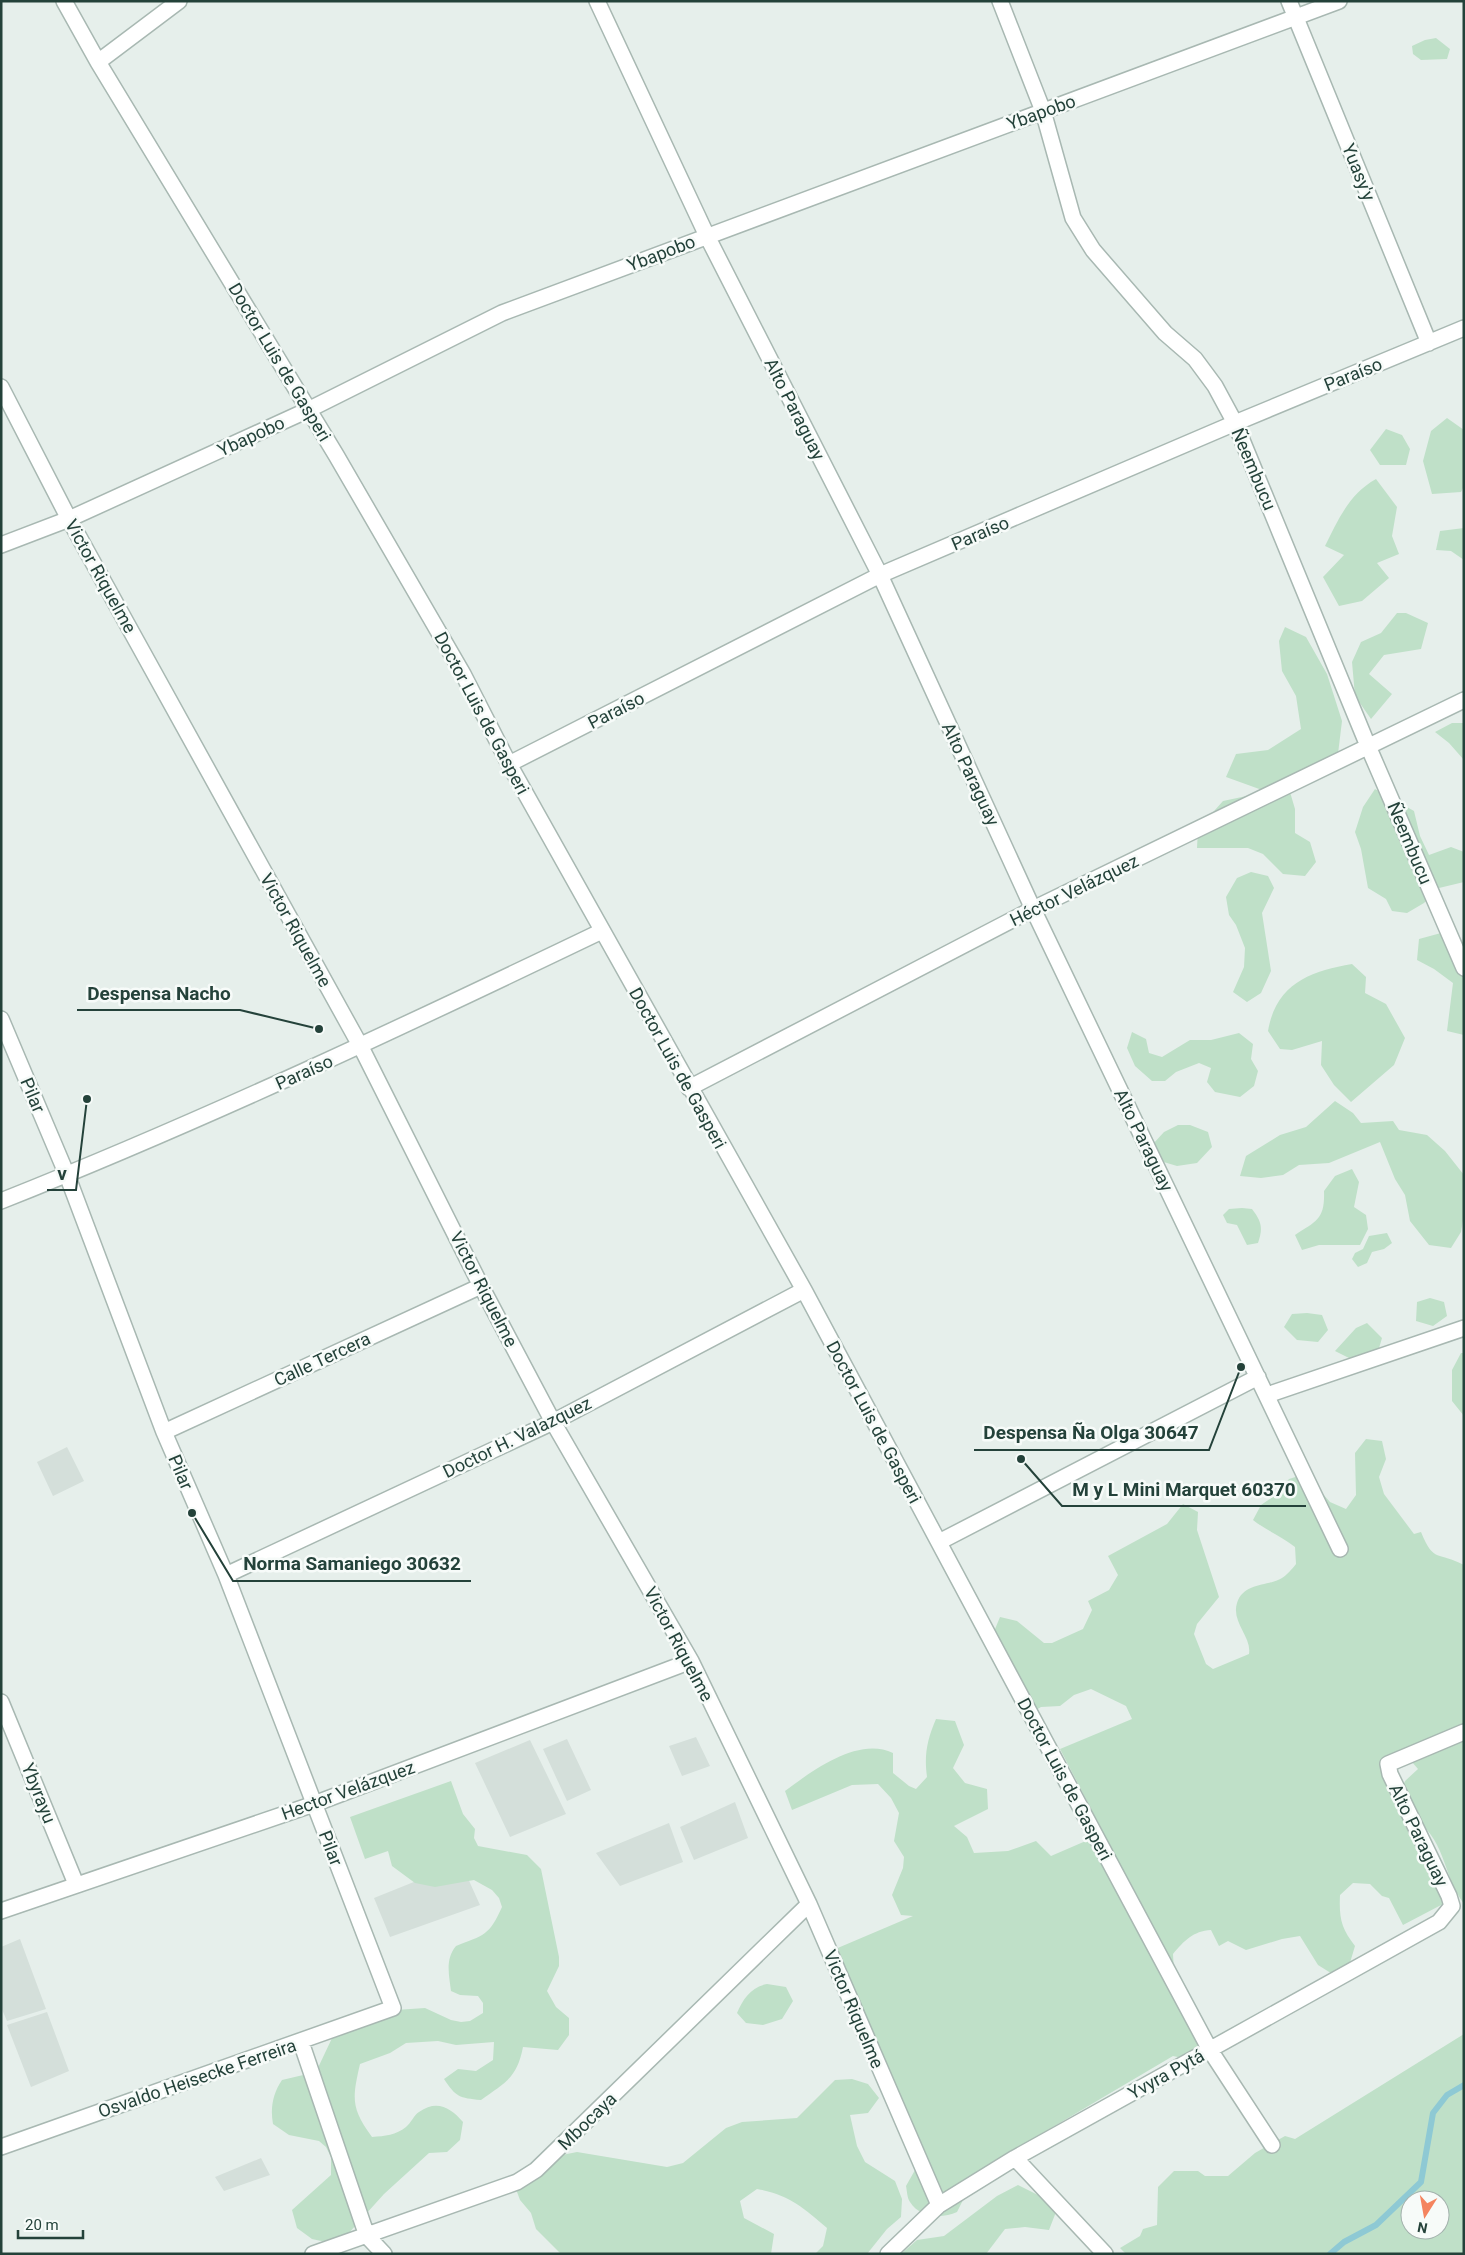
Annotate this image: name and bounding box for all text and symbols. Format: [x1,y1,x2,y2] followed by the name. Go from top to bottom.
[1004,90,1078,134] street label: Ybapobo
[1338,140,1380,204] street label: Yuasy'y
[624,230,698,276] street label: Ybapobo
[224,279,336,445] street label: Doctor Luis de Gasperi
[1321,353,1385,395] street label: Paraíso
[760,355,830,464] street label: Alto Paraguay
[214,411,288,461] street label: Ybapobo
[1227,425,1281,513] street label: Ñeembucu
[948,511,1012,555] street label: Paraíso
[61,516,141,636] street label: Victor Riquelme
[430,628,534,798] street label: Doctor Luis de Gasperi
[584,687,648,733] street label: Paraíso
[938,719,1004,829] street label: Alto Paraguay
[1383,799,1437,887] street label: Ñeembucu
[1006,850,1142,930] street label: Héctor Velázquez
[256,870,336,990] street label: Victor Riquelme
[77,976,240,1010] callout: Despensa Nacho
[87,982,231,1005] text: Despensa Nacho
[625,984,731,1152] street label: Doctor Luis de Gasperi
[272,1050,336,1094] street label: Paraíso
[16,1074,50,1116] street label: Pilar
[1110,1085,1178,1195] street label: Alto Paraguay
[47,1156,76,1190] callout: v
[57,1162,67,1185] text: v
[446,1228,522,1350] street label: Victor Riquelme
[271,1328,373,1390] street label: Calle Tercera
[822,1337,926,1507] street label: Doctor Luis de Gasperi
[439,1392,595,1482] street label: Doctor H. Valazquez
[974,1416,1209,1450] callout: Despensa Ña Olga 30647
[983,1421,1199,1444] text: Despensa Ña Olga 30647
[164,1451,198,1493] street label: Pilar
[1062,1472,1306,1506] callout: M y L Mini Marquet 60370
[1072,1478,1296,1501] text: M y L Mini Marquet 60370
[233,1547,471,1581] callout: Norma Samaniego 30632
[243,1552,461,1575] text: Norma Samaniego 30632
[640,1583,718,1705] street label: Victor Riquelme
[1013,1694,1117,1864] street label: Doctor Luis de Gasperi
[278,1756,418,1824] street label: Hector Velázquez
[17,1760,61,1826] street label: Ybyrayu
[1385,1780,1453,1890] street label: Alto Paraguay
[315,1827,347,1869] street label: Pilar
[820,1947,888,2071] street label: Victor Riquelme
[95,2034,299,2122] street label: Osvaldo Heisecke Ferreira
[1124,2045,1208,2103] street label: Yvyra Pytá
[553,2088,621,2154] street label: Mbocaya
[1400,2190,1450,2240] north arrow
[18,2208,82,2240] scale bar
[25,2216,59,2234] text: 20 m
[1416,2219,1429,2237] text: N

